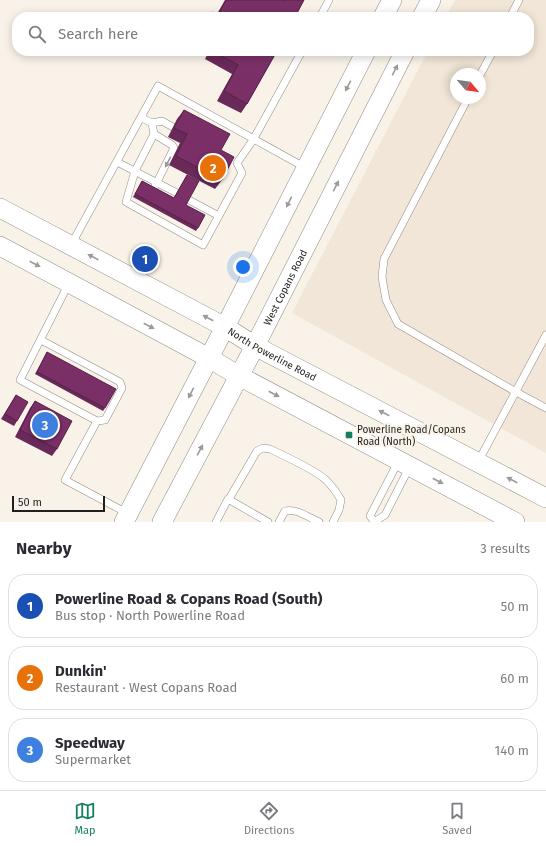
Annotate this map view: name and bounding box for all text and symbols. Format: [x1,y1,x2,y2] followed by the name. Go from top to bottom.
[12,12,534,56] search box
[26,23,48,45] icon: search
[58,25,138,43] text: Search here
[392,65,398,76] one-way arrow
[450,68,486,104] north arrow
[345,80,351,92] one-way arrow
[200,153,226,183] pin: 2
[165,156,171,168] one-way arrow
[333,181,339,192] one-way arrow
[286,196,292,207] one-way arrow
[132,244,158,274] pin: 1
[262,248,310,328] street label: West Copans Road
[87,254,99,261] one-way arrow
[233,257,253,277] your location
[29,261,41,268] one-way arrow
[202,315,214,321] one-way arrow
[144,323,155,329] one-way arrow
[225,325,318,384] street label: North Powerline Road
[188,387,195,399] one-way arrow
[268,391,279,397] one-way arrow
[32,410,58,440] pin: 3
[378,410,390,416] one-way arrow
[357,424,466,448] place label: Powerline Road/Copans Road (North)
[344,430,354,440] marker: Powerline Road/Copans Road (North)
[197,444,203,455] one-way arrow
[506,476,518,483] one-way arrow
[432,478,444,484] one-way arrow
[12,494,105,513] scale bar
[18,496,42,509] text: 50 m
[16,538,71,559] text: Nearby
[480,541,530,556] text: 3 results
[55,590,322,608] text: Powerline Road & Copans Road (South)
[27,599,33,614] text: 1
[501,599,529,614] text: 50 m
[55,608,245,623] text: Bus stop · North Powerline Road
[55,662,107,680] text: Dunkin'
[27,671,33,686] text: 2
[500,671,529,686] text: 60 m
[55,680,237,695] text: Restaurant · West Copans Road
[55,734,125,752] text: Speedway
[27,743,33,758] text: 3
[495,743,529,758] text: 140 m
[55,752,131,767] text: Supermarket
[74,800,96,837] tab: Map
[244,800,294,837] tab: Directions
[442,800,472,837] tab: Saved

